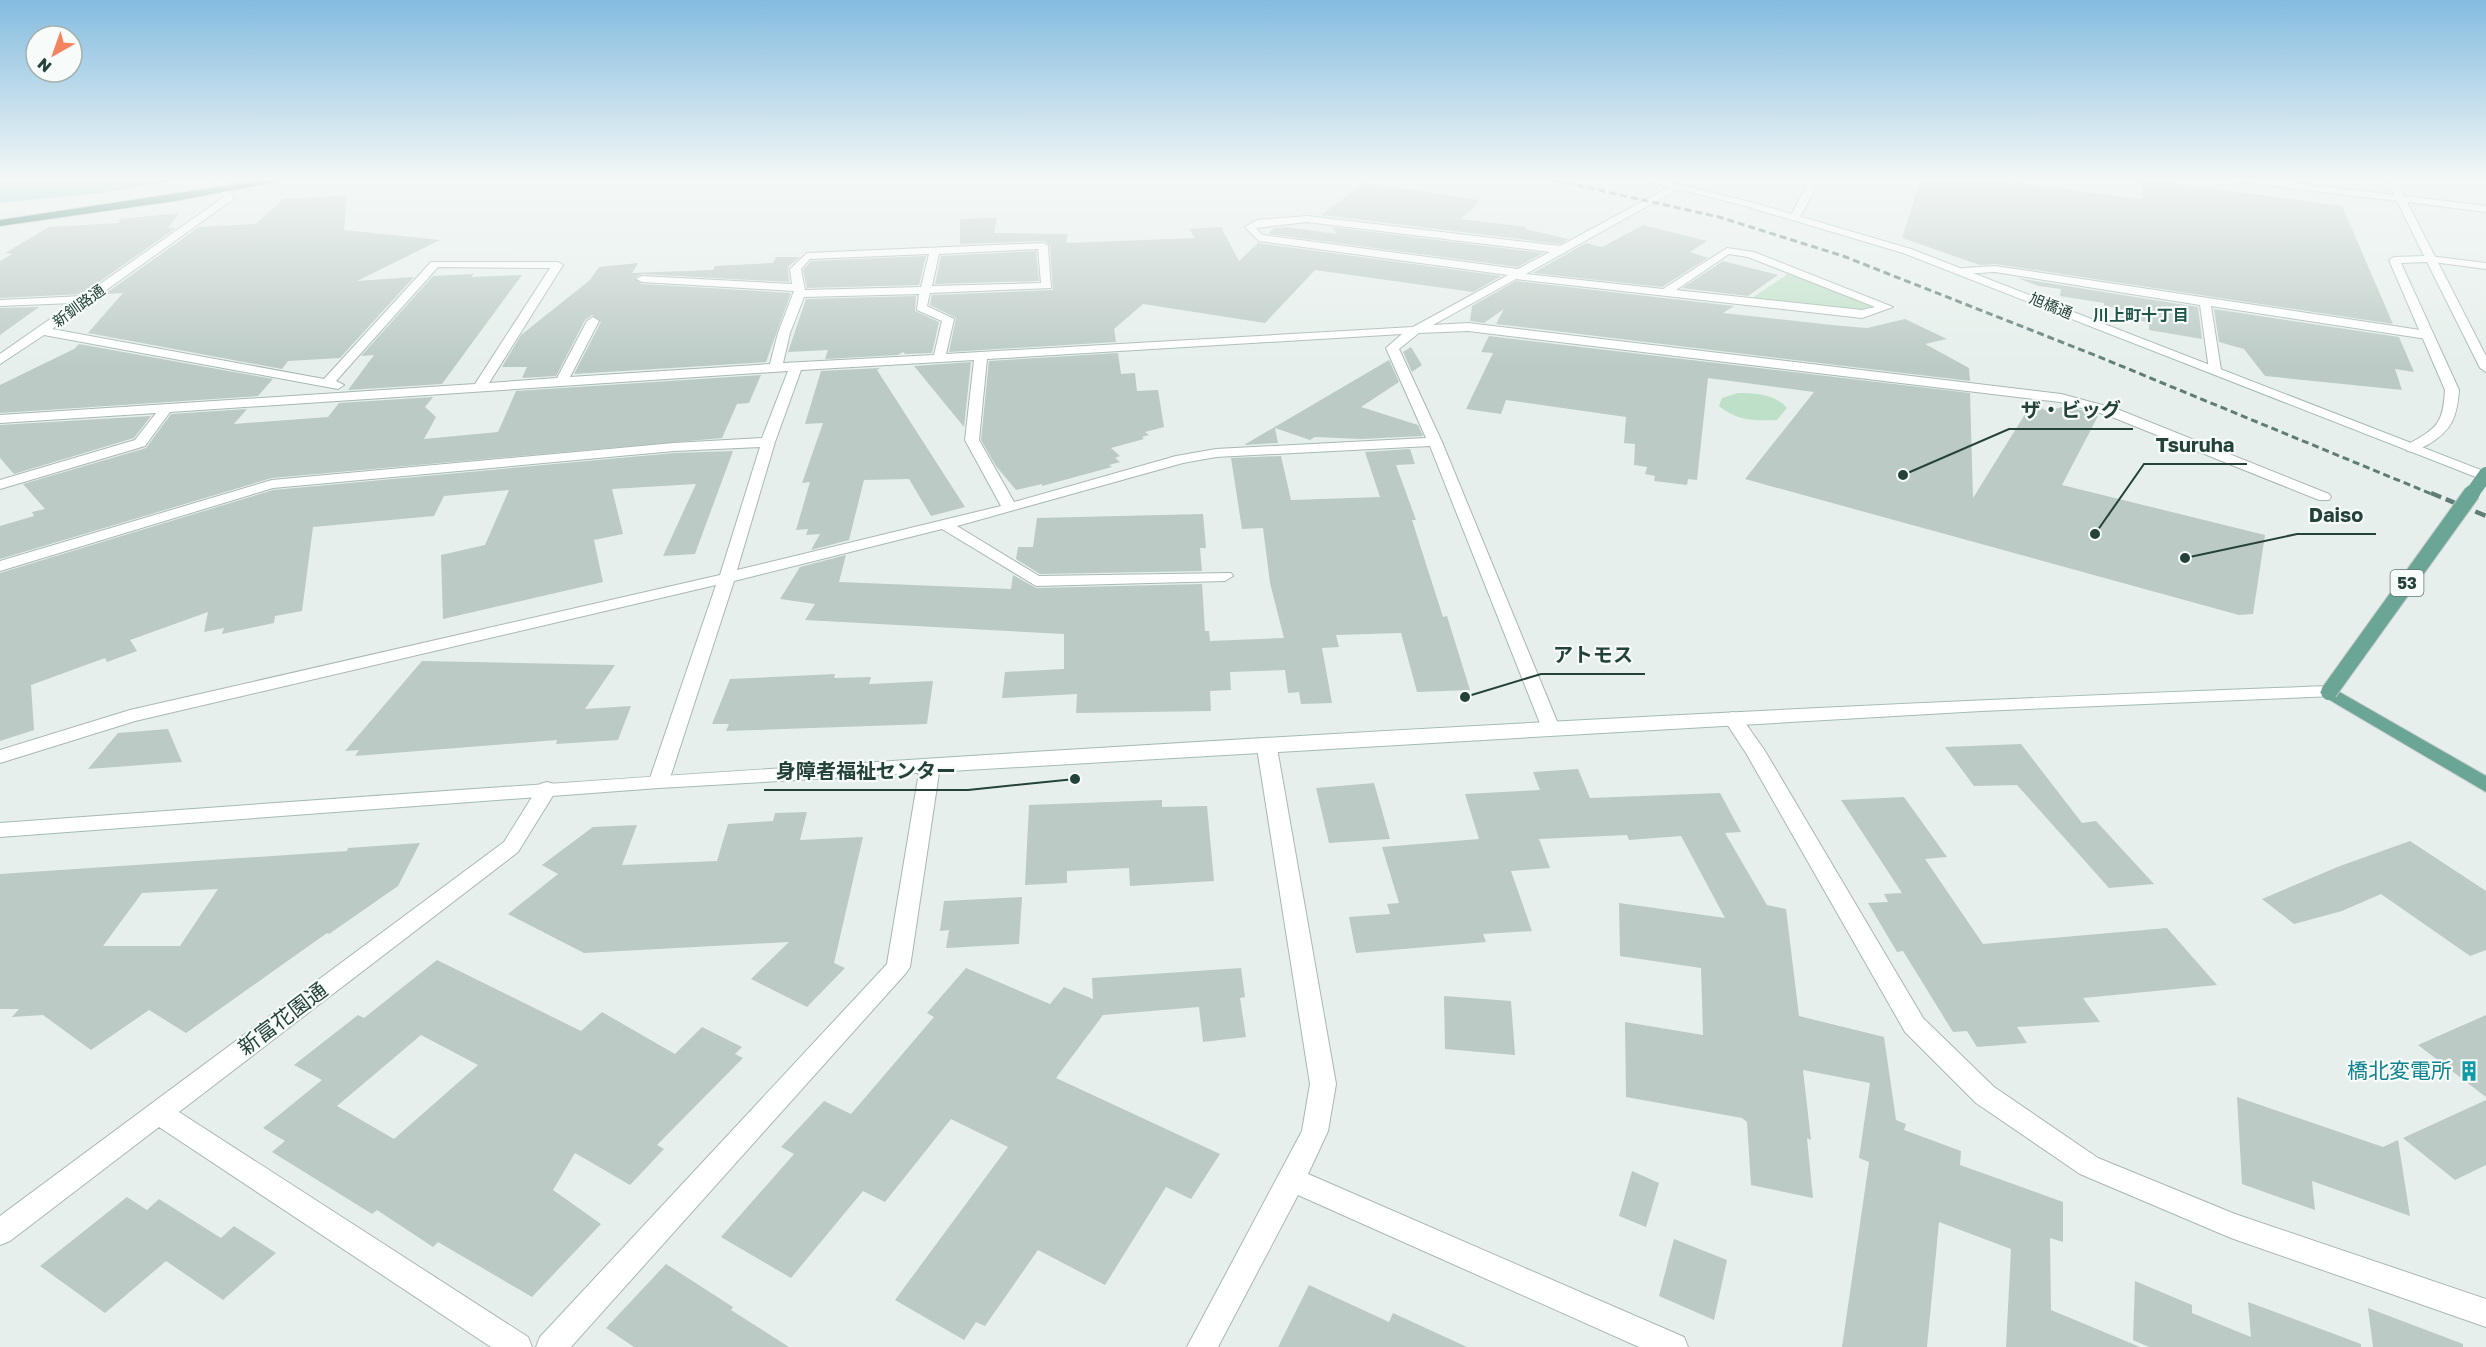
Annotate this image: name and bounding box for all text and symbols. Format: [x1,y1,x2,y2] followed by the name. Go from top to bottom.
[24,24,84,84] north arrow
[33,54,55,77] text: N
[49,280,108,330] street label: 新釧路通
[2027,288,2076,322] street label: 旭橋通
[2093,305,2189,325] district label: 川上町十丁目
[2009,391,2133,429] callout: ザ・ビッグ
[2021,397,2121,421] text: ザ・ビッグ
[2144,426,2247,464] callout: Tsuruha
[2156,432,2234,456] text: Tsuruha
[2297,496,2376,534] callout: Daiso
[2309,502,2363,526] text: Daiso
[2390,570,2424,596] road number: 53
[1541,636,1645,674] callout: アトモス
[1553,642,1633,666] text: アトモス
[764,752,968,790] callout: 身障者福祉センター
[776,758,956,782] text: 身障者福祉センター
[233,976,332,1060] street label: 新富花園通
[2347,1057,2452,1083] place label: 橋北変電所
[2457,1059,2481,1083] building icon: 橋北変電所

